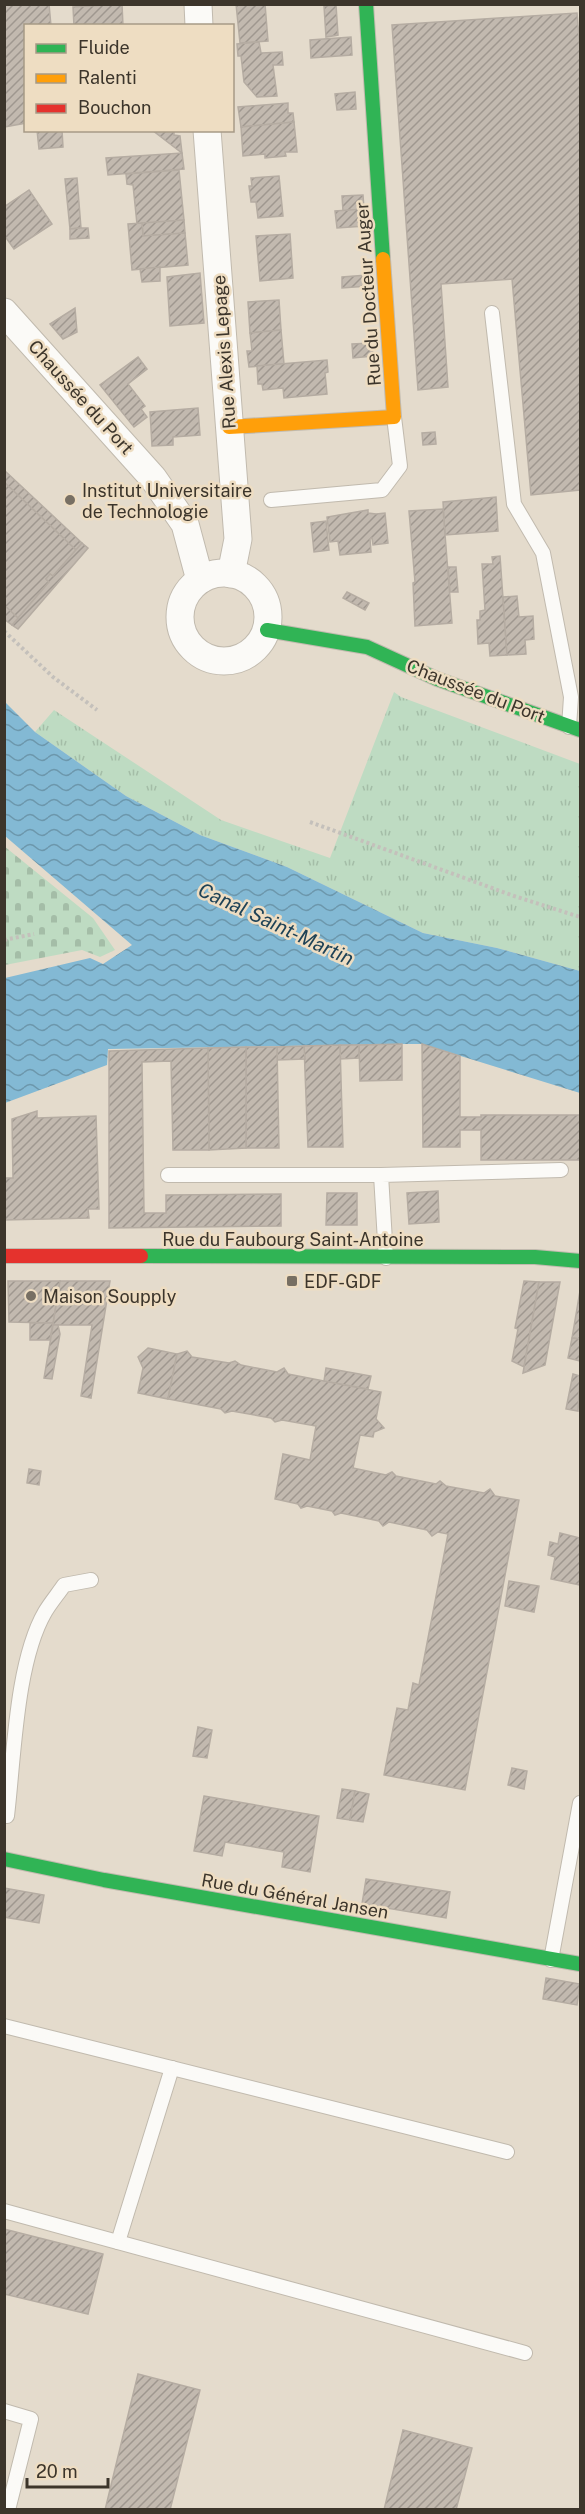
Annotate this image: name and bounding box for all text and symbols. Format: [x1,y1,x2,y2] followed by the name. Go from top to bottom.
[24,24,234,132] legend
[78,37,130,58] text: Fluide
[78,67,137,88] text: Ralenti
[78,97,151,118] text: Bouchon
[351,201,385,387] street label: Rue du Docteur Auger
[208,274,240,430] street label: Rue Alexis Lepage
[24,336,138,458] street label: Chaussée du Port
[82,480,252,522] place label: Institut Universitaire de Technologie
[63,493,77,507] marker: Institut Universitaire de Technologie
[404,655,548,727] street label: Chaussée du Port
[194,877,358,971] water label: Canal Saint-Martin
[162,1229,424,1250] street label: Rue du Faubourg Saint-Antoine
[304,1271,382,1292] place label: EDF-GDF
[285,1274,299,1288] marker: EDF-GDF
[43,1286,177,1307] place label: Maison Soupply
[24,1289,38,1303] marker: Maison Soupply
[200,1869,390,1923] street label: Rue du Général Jansen
[27,2451,108,2489] scale bar
[36,2461,78,2482] text: 20 m

